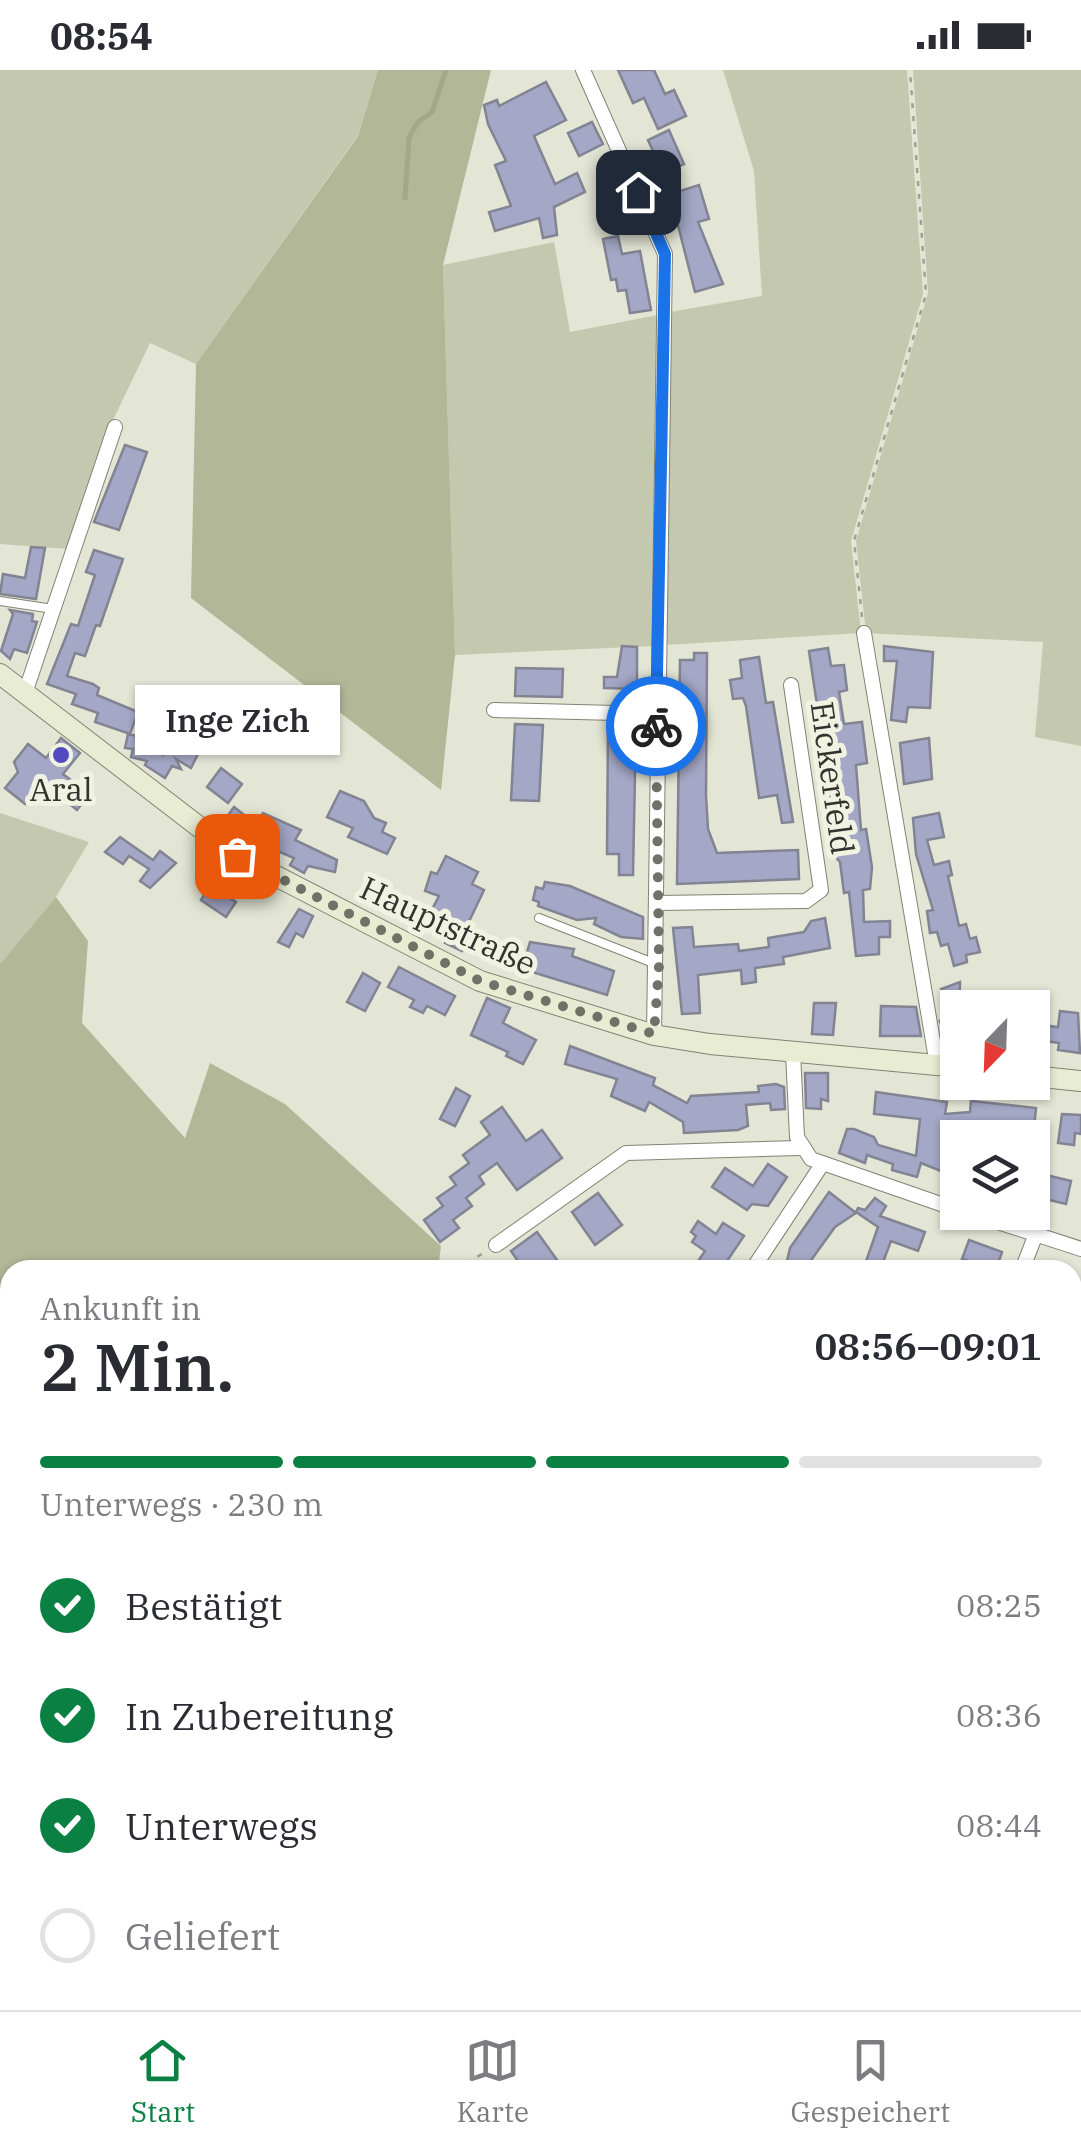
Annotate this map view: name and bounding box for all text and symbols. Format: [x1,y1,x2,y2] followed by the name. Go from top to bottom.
[50,11,153,60] text: 08:54
[596,150,681,235] pin
[611,165,666,220] icon: home
[606,676,706,776] courier
[134,686,340,756] callout: Inge Zich
[165,699,310,741] text: Inge Zich
[629,699,684,754] icon: bike
[801,699,865,857] street label: Eickerfeld
[50,744,72,766] marker: Aral
[29,768,93,810] place label: Aral
[195,814,280,899] pin
[210,829,265,884] icon: bag
[354,866,543,984] street label: Hauptstraße
[940,990,1050,1100] north arrow
[940,990,1050,1230] map controls
[940,1120,1050,1230] button: layers
[40,1287,201,1329] text: Ankunft in
[815,1321,1042,1370] text: 08:56–09:01
[40,1324,234,1409] text: 2 Min.
[40,1483,323,1525] text: Unterwegs · 230 m
[40,1578,95,1633] icon: check
[125,1581,282,1630] text: Bestätigt
[956,1584,1042,1626] text: 08:25
[40,1688,95,1743] icon: check
[125,1691,393,1740] text: In Zubereitung
[956,1694,1042,1736] text: 08:36
[40,1798,95,1853] icon: check
[125,1801,318,1850] text: Unterwegs
[956,1804,1042,1846] text: 08:44
[125,1911,280,1960] text: Geliefert
[131,2033,195,2130] tab: Start
[457,2033,529,2130] tab: Karte
[791,2033,950,2130] tab: Gespeichert

